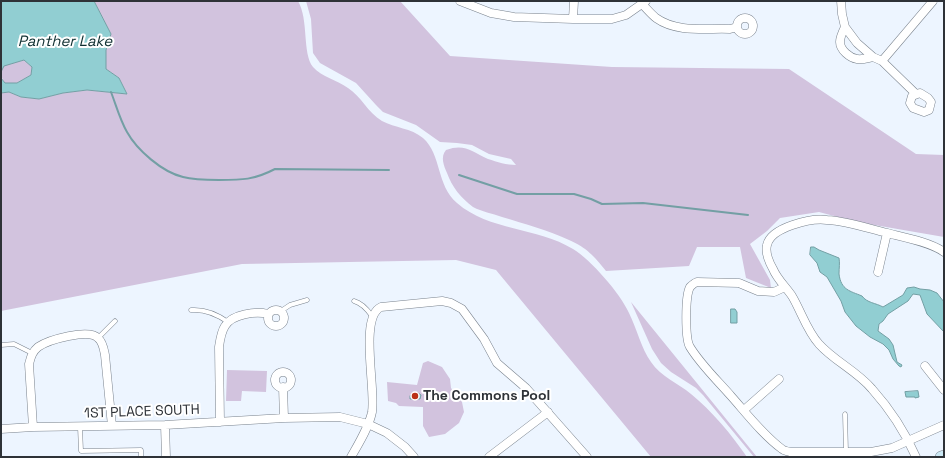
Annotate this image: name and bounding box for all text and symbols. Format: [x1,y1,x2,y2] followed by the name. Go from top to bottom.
[18,33,112,51] water label: Panther Lake
[423,388,550,404] place label: The Commons Pool
[410,391,420,401] marker: The Commons Pool
[84,402,200,422] street label: 1ST PLACE SOUTH

